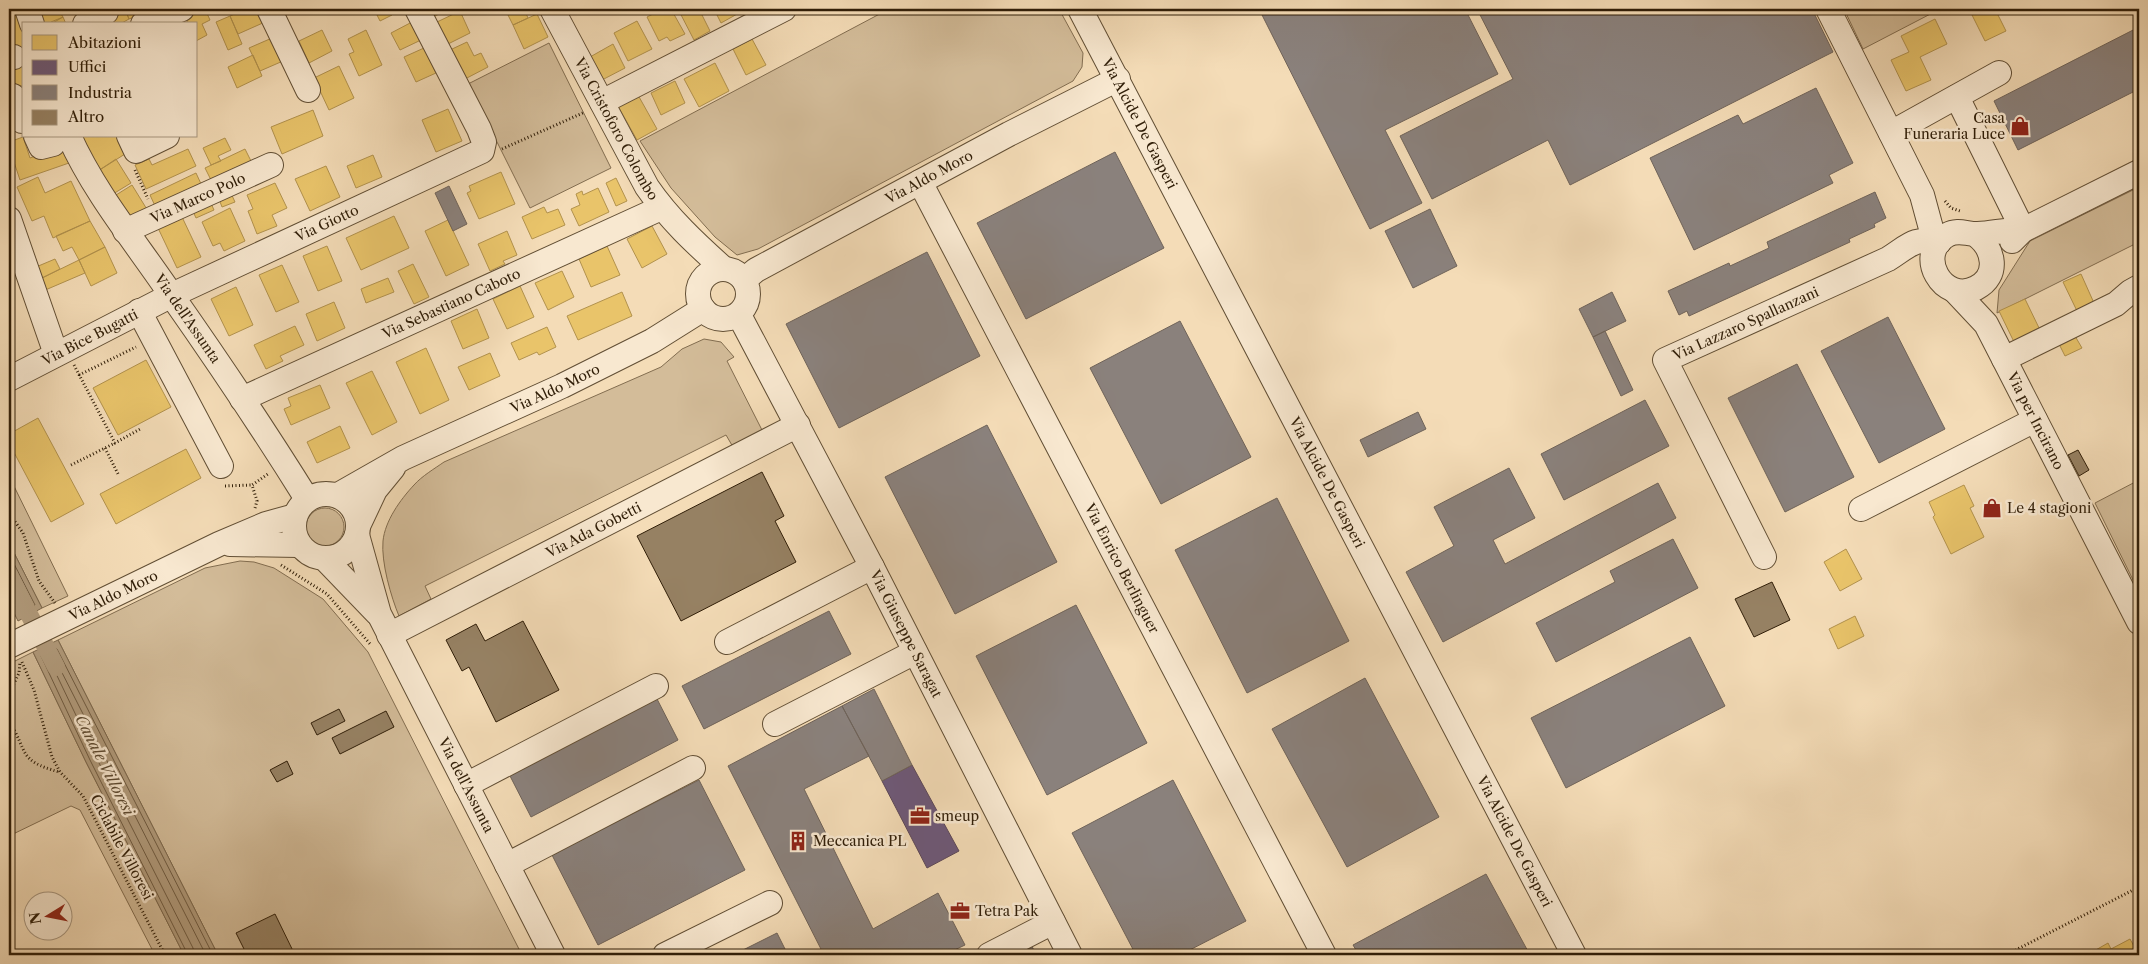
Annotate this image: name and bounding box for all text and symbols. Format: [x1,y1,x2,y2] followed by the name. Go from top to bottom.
[22,22,198,138] legend
[67,33,142,52] text: Abitazioni
[570,53,662,204] street label: Via Cristoforo Colombo
[1098,54,1181,192] street label: Via Alcide De Gasperi
[68,57,107,76] text: Uffici
[68,83,132,102] text: Industria
[67,107,104,126] text: Altro
[1903,109,2006,143] place label: Casa Funeraria Luce
[2009,115,2031,137] shop icon: Casa Funeraria Luce
[881,146,976,208] street label: Via Aldo Moro
[147,169,248,228] street label: Via Marco Polo
[291,201,361,246] street label: Via Giotto
[378,264,523,343] street label: Via Sebastiano Caboto
[150,270,225,367] street label: Via dell'Assunta
[1669,283,1821,365] street label: Via Lazzaro Spallanzani
[38,305,141,370] street label: Via Bice Bugatti
[507,360,603,418] street label: Via Aldo Moro
[2003,368,2068,473] street label: Via per Incirano
[1285,413,1369,551] street label: Via Alcide De Gasperi
[1981,497,2003,519] shop icon: Le 4 stagioni
[542,498,644,562] street label: Via Ada Gobetti
[1080,499,1163,637] street label: Via Enrico Berlinguer
[2007,499,2091,517] place label: Le 4 stagioni
[65,566,161,625] street label: Via Aldo Moro
[866,566,946,701] street label: Via Giuseppe Saragat
[71,712,139,820] water label: Canale Villoresi
[434,733,498,836] street label: Via dell'Assunta
[1473,772,1556,910] street label: Via Alcide De Gasperi
[87,791,157,903] street label: Ciclabile Villoresi
[909,805,931,827] office icon: smeup
[935,807,979,825] place label: smeup
[787,830,809,852] building icon: Meccanica PL
[813,832,906,850] place label: Meccanica PL
[22,892,72,942] north arrow
[949,900,971,922] office icon: Tetra Pak
[975,902,1039,920] place label: Tetra Pak
[25,911,45,926] text: N

